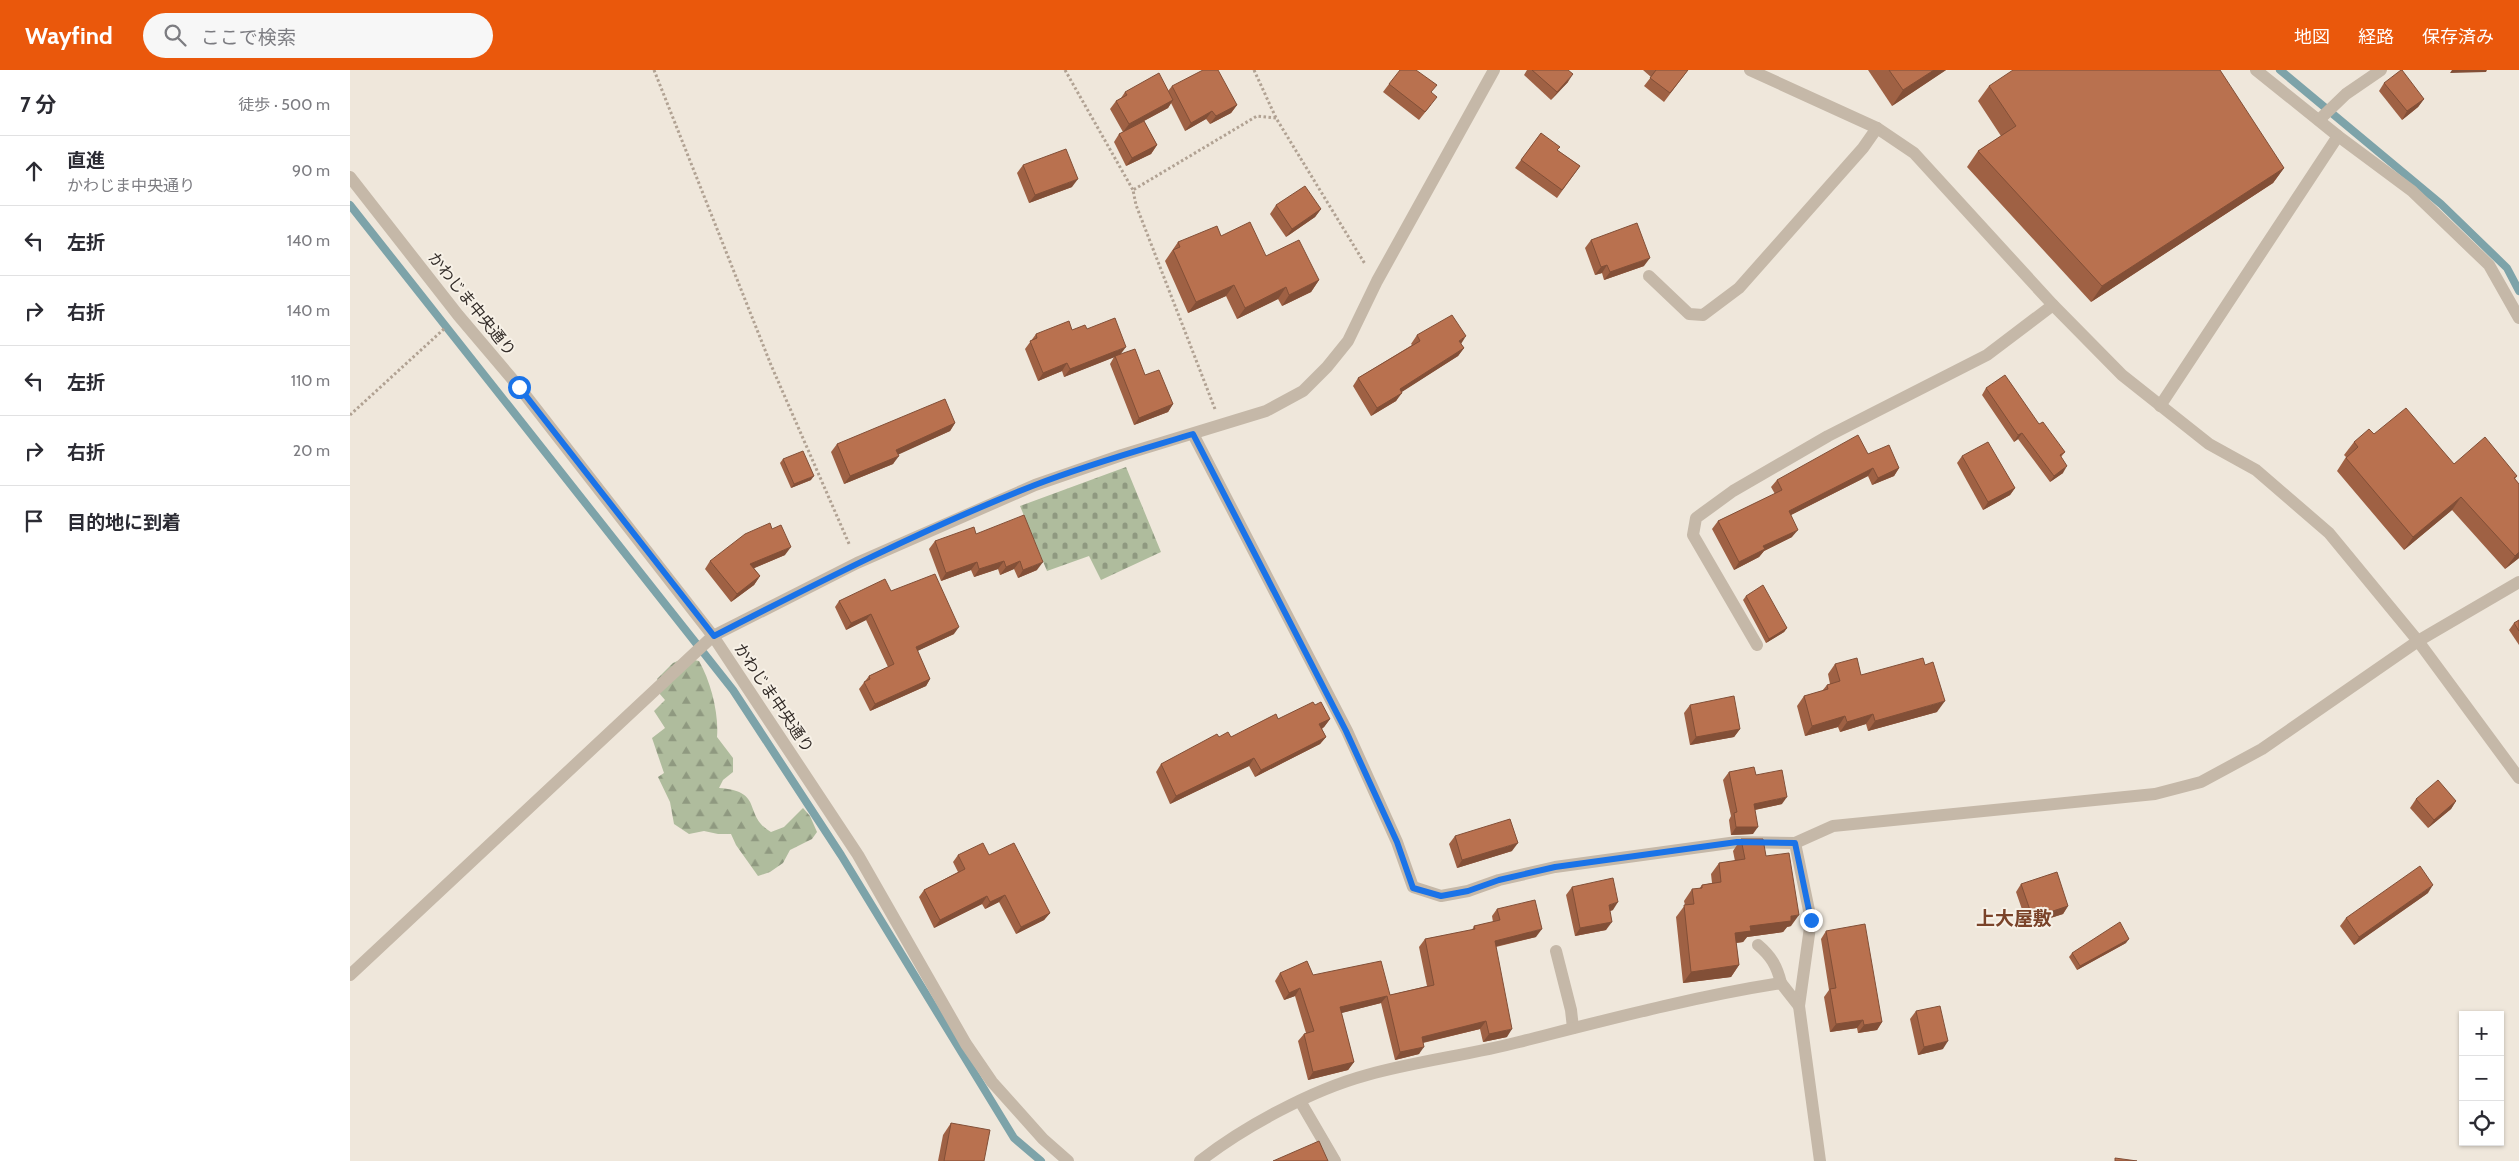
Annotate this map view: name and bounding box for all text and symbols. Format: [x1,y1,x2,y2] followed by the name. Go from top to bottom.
[143,13,493,58] search box
[25,21,113,50] text: Wayfind
[161,21,189,49] icon: search
[201,26,296,49] text: ここで検索
[2294,26,2330,48] text: 地図
[2358,26,2394,48] text: 経路
[2422,26,2494,48] text: 保存済み
[20,92,56,117] text: 7 分
[238,95,330,114] text: 徒歩 · 500 m
[67,149,105,172] text: 直進
[20,157,48,185] icon: ahead
[292,161,330,180] text: 90 m
[67,176,195,195] text: かわじま中央通り
[20,227,48,255] icon: left
[67,231,105,254] text: 左折
[287,231,330,250] text: 140 m
[424,248,520,360] street label: かわじま中央通り
[20,297,48,325] icon: right
[67,301,105,324] text: 右折
[287,301,330,320] text: 140 m
[20,367,48,395] icon: left
[67,371,105,394] text: 左折
[291,371,330,390] text: 110 m
[508,376,531,399] route start
[20,437,48,465] icon: right
[67,441,105,464] text: 右折
[293,441,330,460] text: 20 m
[20,507,48,535] icon: arrive
[67,511,181,534] text: 目的地に到着
[730,640,818,756] street label: かわじま中央通り
[1976,907,2052,930] district label: 上大屋敷
[1800,909,1823,932] route end
[2459,1011,2504,1146] map controls
[2459,1011,2504,1056] button: +
[2459,1056,2504,1101] button: −
[2459,1101,2504,1146] button: locate

